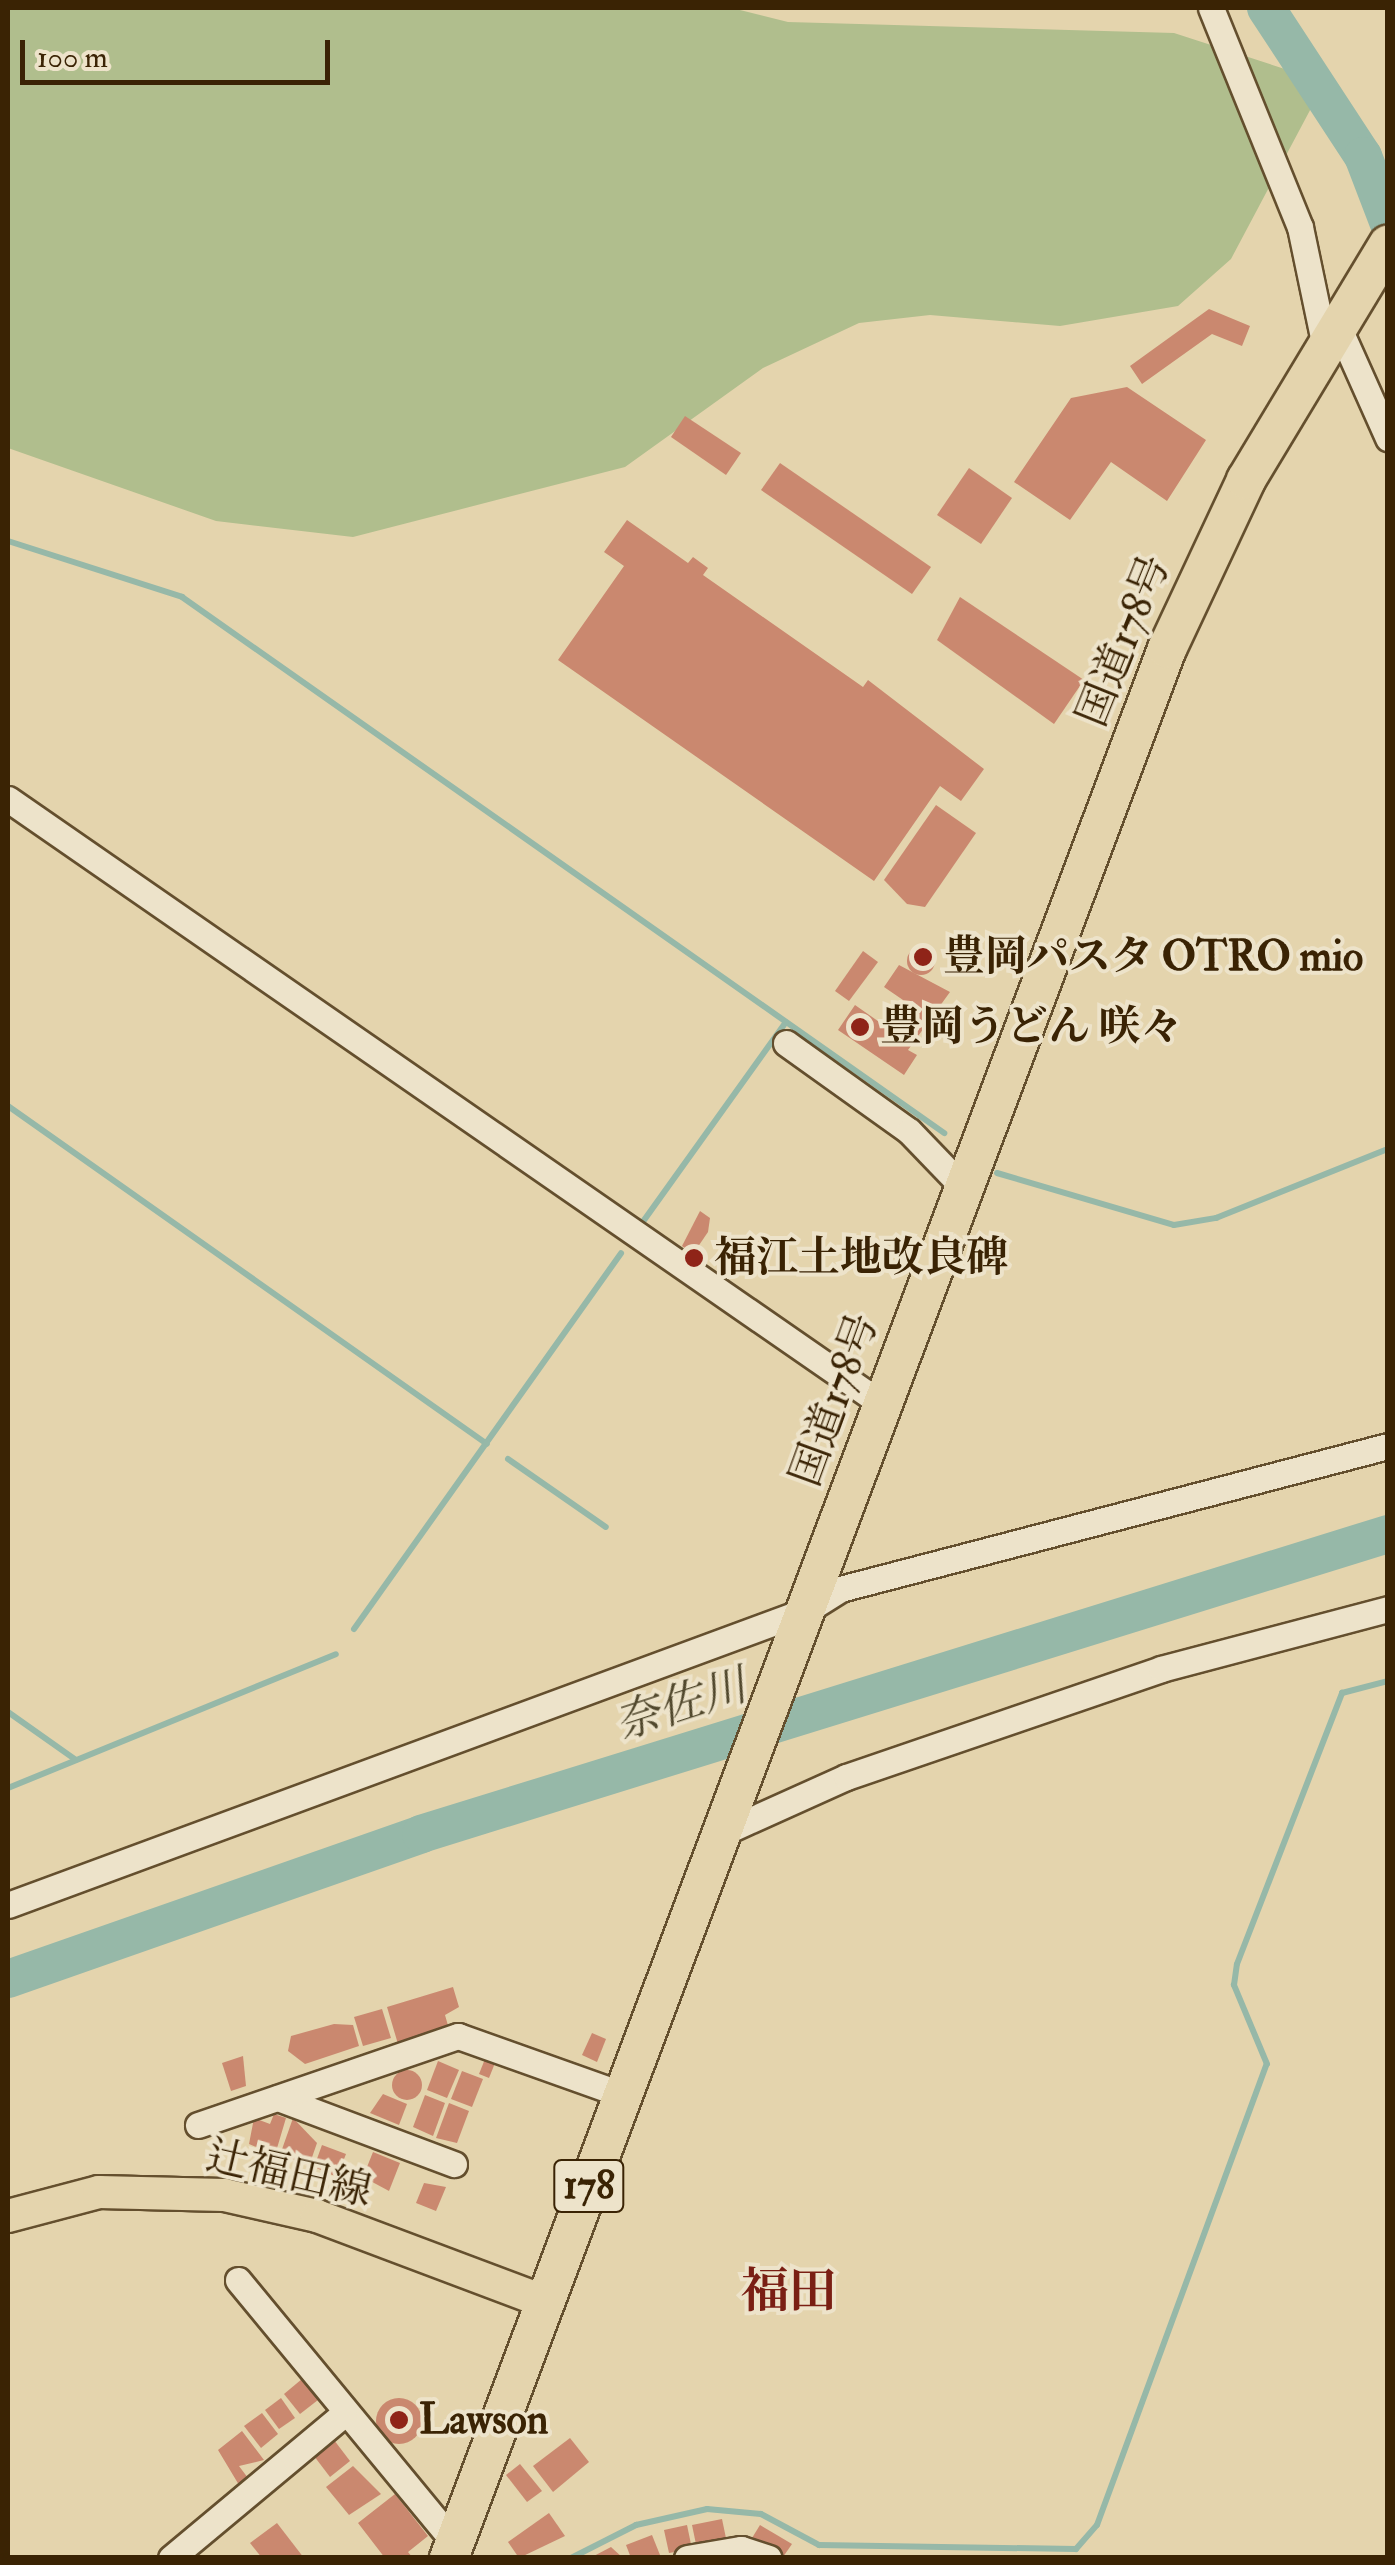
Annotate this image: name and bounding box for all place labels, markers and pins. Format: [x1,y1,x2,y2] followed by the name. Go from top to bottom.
[943,932,1363,982] place label: 豊岡パスタ OTRO mio
[912,946,934,968] marker: 豊岡パスタ OTRO mio
[880,1002,1183,1052] place label: 豊岡うどん 咲々
[849,1016,871,1038] marker: 豊岡うどん 咲々
[714,1233,1008,1283] place label: 福江土地改良碑
[683,1247,705,1269] marker: 福江土地改良碑
[419,2395,548,2445] place label: Lawson
[388,2409,410,2431] marker: Lawson

